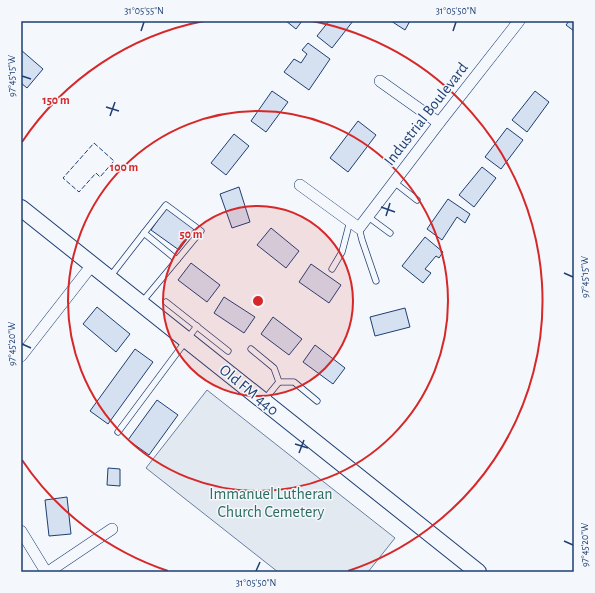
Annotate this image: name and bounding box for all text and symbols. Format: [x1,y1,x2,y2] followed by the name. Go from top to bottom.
[124,6,164,16] text: 31°05'55"N
[436,6,476,16] text: 31°05'50"N
[7,55,17,97] text: 97°45'15"W
[381,59,471,169] street label: Industrial Boulevard
[42,94,70,106] text: 150 m
[110,161,138,173] text: 100 m
[180,228,203,240] text: 50 m
[580,256,590,298] text: 97°45'15"W
[251,294,265,308] centre of rings
[7,322,17,366] text: 97°45'20"W
[216,361,282,419] street label: Old FM 440
[209,486,333,521] park label: Immanuel Lutheran Church Cemetery
[580,523,590,567] text: 97°45'20"W
[236,578,276,588] text: 31°05'50"N

